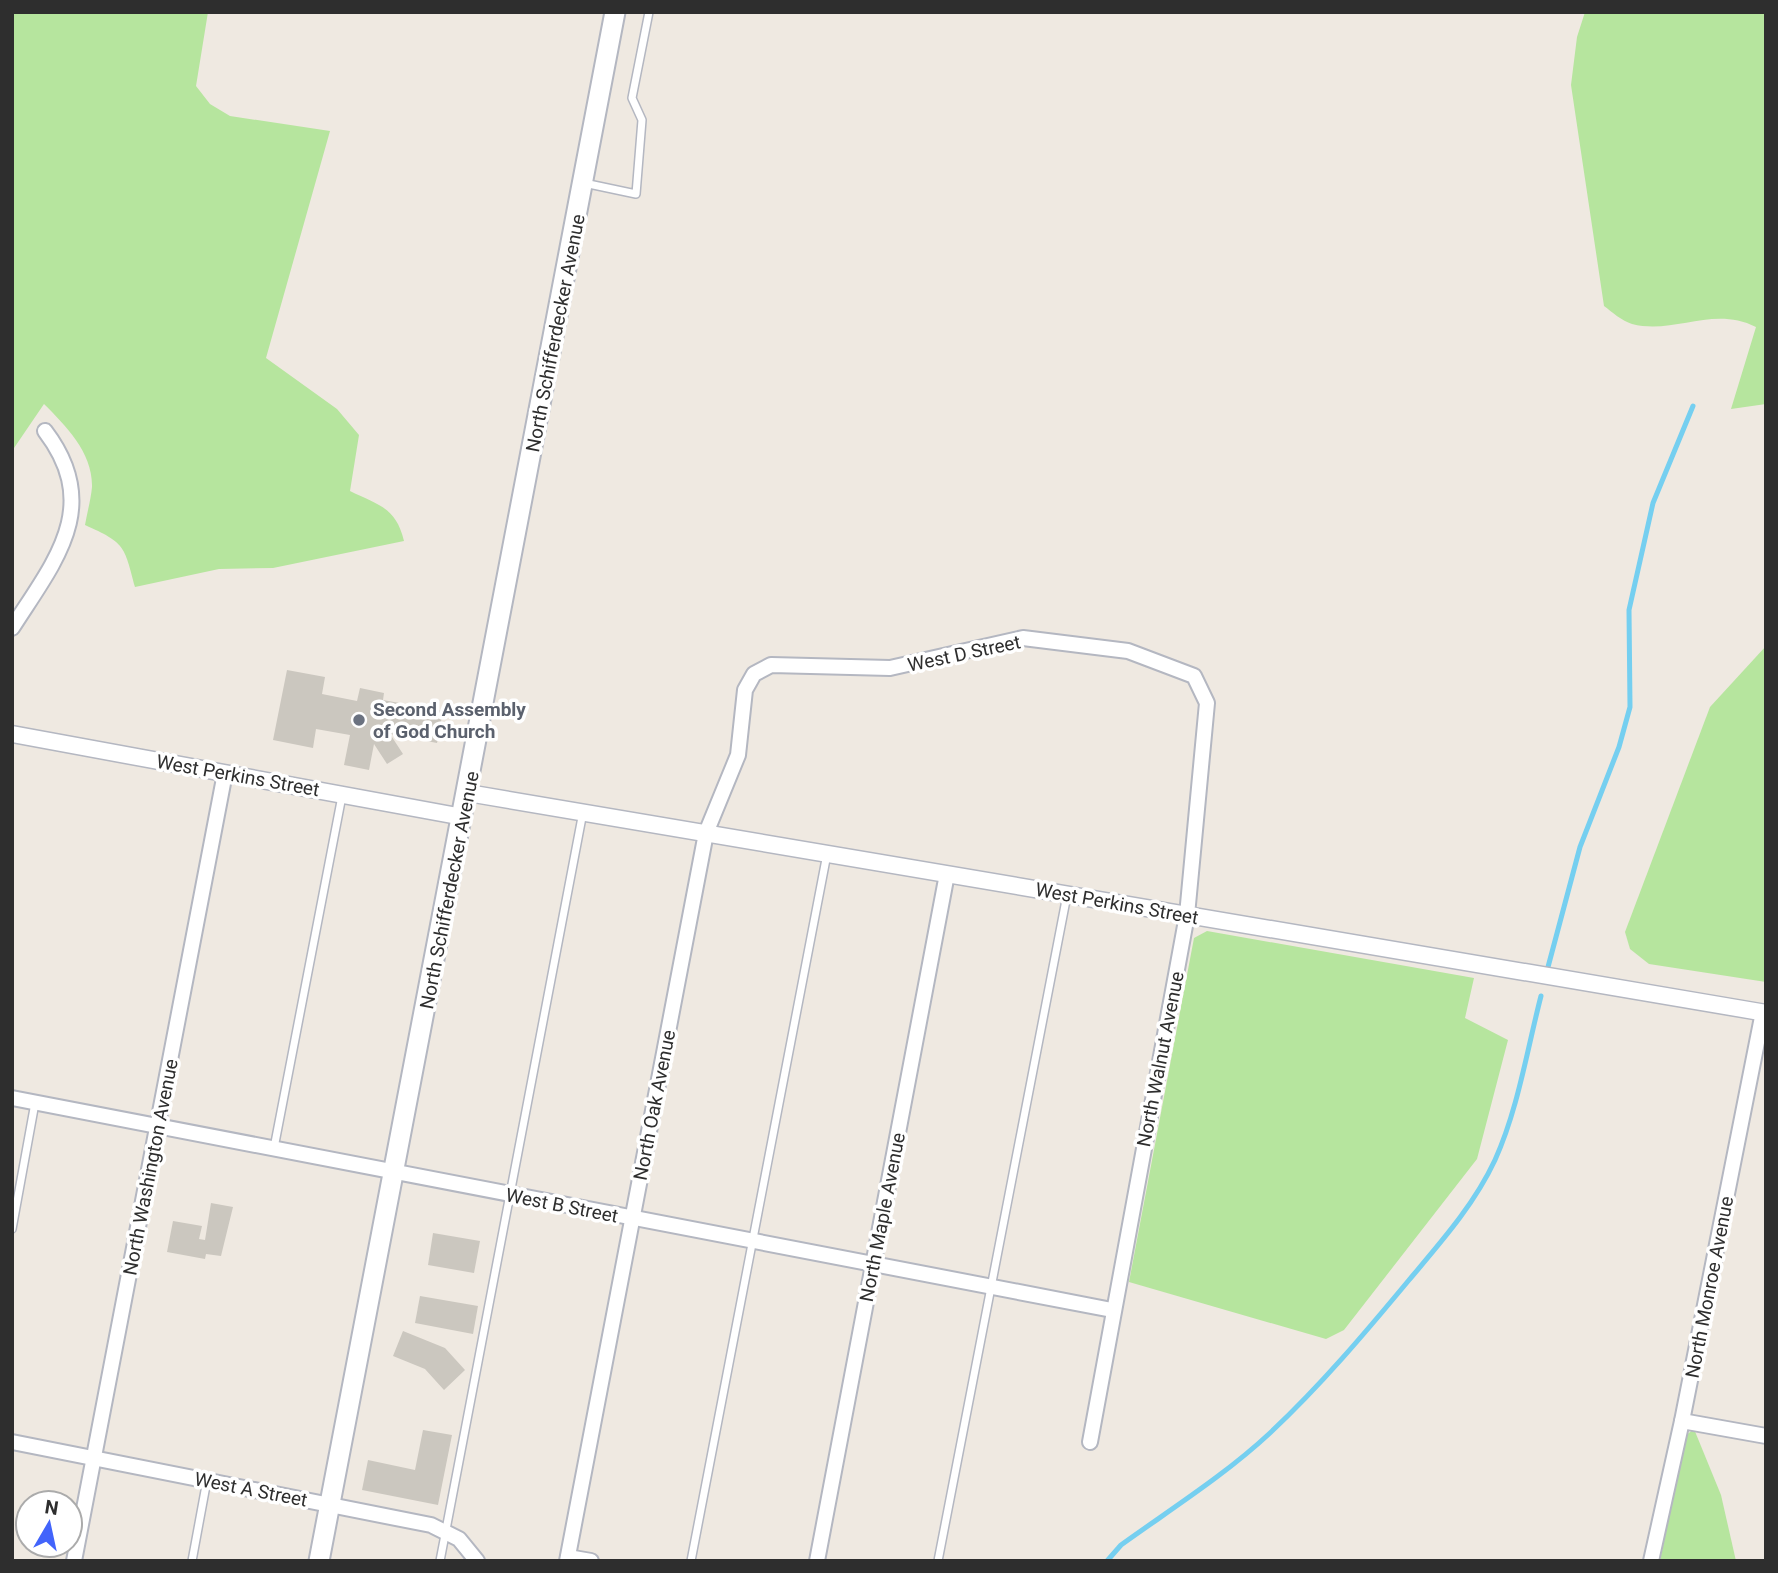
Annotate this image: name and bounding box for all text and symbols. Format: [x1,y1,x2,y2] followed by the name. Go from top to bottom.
[521,212,590,454] street label: North Schifferdecker Avenue
[906,630,1023,677] street label: West D Street
[373,698,526,743] place label: Second Assembly of God Church
[351,712,367,728] marker: Second Assembly of God Church
[155,750,321,801] street label: West Perkins Street
[415,769,484,1011] street label: North Schifferdecker Avenue
[1034,878,1200,929] street label: West Perkins Street
[1132,969,1189,1149] street label: North Walnut Avenue
[629,1028,680,1182] street label: North Oak Avenue
[118,1057,183,1277] street label: North Washington Avenue
[855,1131,910,1304] street label: North Maple Avenue
[504,1183,620,1228] street label: West B Street
[1681,1194,1738,1380] street label: North Monroe Avenue
[192,1467,309,1512] street label: West A Street
[14,1489,84,1559] north arrow
[43,1495,60,1520] text: N

